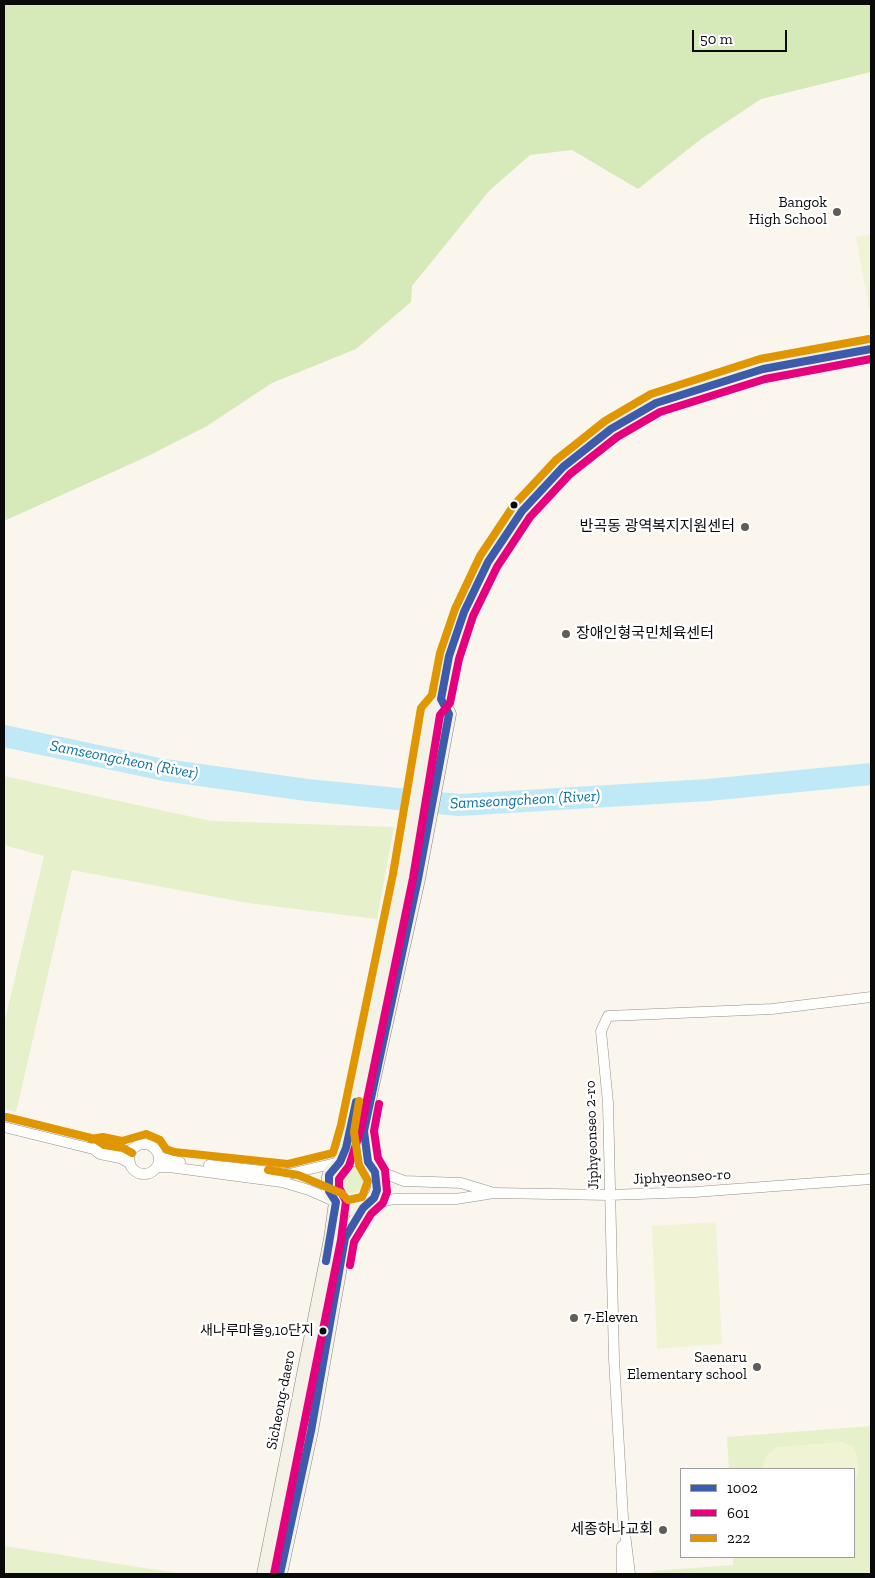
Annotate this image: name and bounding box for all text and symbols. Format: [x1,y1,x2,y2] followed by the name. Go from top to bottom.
[695,20,790,52] scale bar
[700,30,733,48] text: 50 m
[749,194,827,229] place label: Bangok High School
[831,206,843,218] marker: Bangok High School
[509,500,519,510] unlabelled marker
[580,518,735,536] place label: 반곡동 광역복지지원센터
[739,521,751,533] marker: 반곡동 광역복지지원센터
[576,625,714,643] place label: 장애인형국민체육센터
[560,628,572,640] marker: 장애인형국민체육센터
[48,736,200,784] water label: Samseongcheon (River)
[449,786,601,814] water label: Samseongcheon (River)
[581,1080,603,1190] street label: Jiphyeonseo 2-ro
[633,1165,731,1189] street label: Jiphyeonseo-ro
[584,1309,638,1327] place label: 7-Eleven
[568,1312,580,1324] marker: 7-Eleven
[200,1323,314,1339] place label: 새나루마을9,10단지
[318,1326,328,1336] marker: 새나루마을9,10단지
[263,1349,299,1451] street label: Sicheong-daero
[627,1349,747,1384] place label: Saenaru Elementary school
[751,1361,763,1373] marker: Saenaru Elementary school
[680,1468,855,1558] legend
[727,1479,758,1497] text: 1002
[727,1504,749,1522] text: 601
[570,1521,653,1539] place label: 세종하나교회
[657,1524,669,1536] marker: 세종하나교회
[727,1529,750,1547] text: 222

